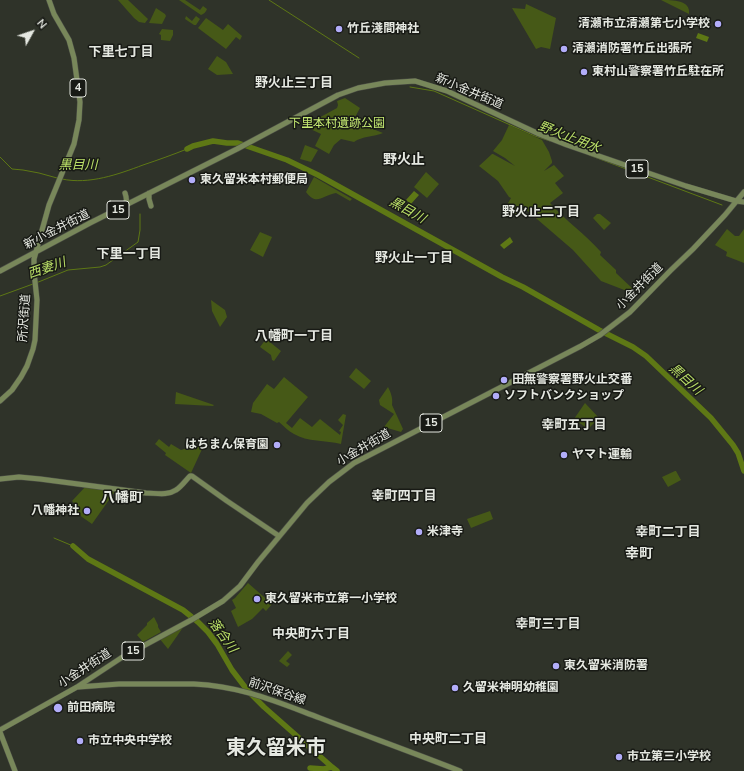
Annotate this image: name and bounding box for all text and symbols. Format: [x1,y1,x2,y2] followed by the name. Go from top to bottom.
[12,12,52,52] north arrow
[33,16,50,32] text: N
[578,17,710,31] place label: 清瀬市立清瀬第七小学校
[713,19,723,29] marker: 清瀬市立清瀬第七小学校
[347,22,419,36] place label: 竹丘淺間神社
[334,24,344,34] marker: 竹丘淺間神社
[572,42,692,56] place label: 清瀬消防署竹丘出張所
[559,44,569,54] marker: 清瀬消防署竹丘出張所
[89,45,153,61] district label: 下里七丁目
[592,65,724,79] place label: 東村山警察署竹丘駐在所
[579,67,589,77] marker: 東村山警察署竹丘駐在所
[433,71,505,113] street label: 新小金井街道
[255,76,333,92] district label: 野火止三丁目
[70,79,86,97] road number: 4
[289,117,385,131] park label: 下里本村遺跡公園
[536,119,602,157] water label: 野火止用水
[383,153,425,169] district label: 野火止
[59,158,97,174] water label: 黒目川
[626,160,648,178] road number: 15
[200,173,308,187] place label: 東久留米本村郵便局
[187,175,197,185] marker: 東久留米本村郵便局
[386,195,428,227] water label: 黒目川
[107,201,129,219] road number: 15
[502,205,580,221] district label: 野火止二丁目
[22,207,92,253] street label: 新小金井街道
[97,247,161,263] district label: 下里一丁目
[375,251,453,267] district label: 野火止一丁目
[26,255,68,283] water label: 西妻川
[614,261,666,313] street label: 小金井街道
[16,294,34,342] street label: 所沢街道
[255,329,333,345] district label: 八幡町一丁目
[665,361,705,399] water label: 黒目川
[512,373,632,387] place label: 田無警察署野火止交番
[499,375,509,385] marker: 田無警察署野火止交番
[504,389,624,403] place label: ソフトバンクショップ
[491,391,501,401] marker: ソフトバンクショップ
[420,414,442,432] road number: 15
[542,418,606,434] district label: 幸町五丁目
[334,427,394,469] street label: 小金井街道
[185,438,269,452] place label: はちまん保育園
[272,440,282,450] marker: はちまん保育園
[572,448,632,462] place label: ヤマト運輸
[559,450,569,460] marker: ヤマト運輸
[372,489,436,505] district label: 幸町四丁目
[101,491,143,507] district label: 八幡町
[31,504,79,518] place label: 八幡神社
[82,506,92,516] marker: 八幡神社
[427,525,463,539] place label: 米津寺
[636,525,700,541] district label: 幸町二丁目
[414,527,424,537] marker: 米津寺
[625,547,653,563] district label: 幸町
[265,592,397,606] place label: 東久留米市立第一小学校
[252,594,262,604] marker: 東久留米市立第一小学校
[204,616,240,656] water label: 落合川
[516,617,580,633] district label: 幸町三丁目
[272,627,350,643] district label: 中央町六丁目
[122,642,144,660] road number: 15
[56,647,114,691] street label: 小金井街道
[564,659,648,673] place label: 東久留米消防署
[551,661,561,671] marker: 東久留米消防署
[246,675,308,709] street label: 前沢保谷線
[463,681,559,695] place label: 久留米神明幼稚園
[450,683,460,693] marker: 久留米神明幼稚園
[67,701,115,715] place label: 前田病院
[52,702,64,714] marker: 前田病院
[409,732,487,748] district label: 中央町二丁目
[88,734,172,748] place label: 市立中央中学校
[75,736,85,746] marker: 市立中央中学校
[226,737,326,761] district label: 東久留米市
[627,750,711,764] place label: 市立第三小学校
[614,752,624,762] marker: 市立第三小学校

